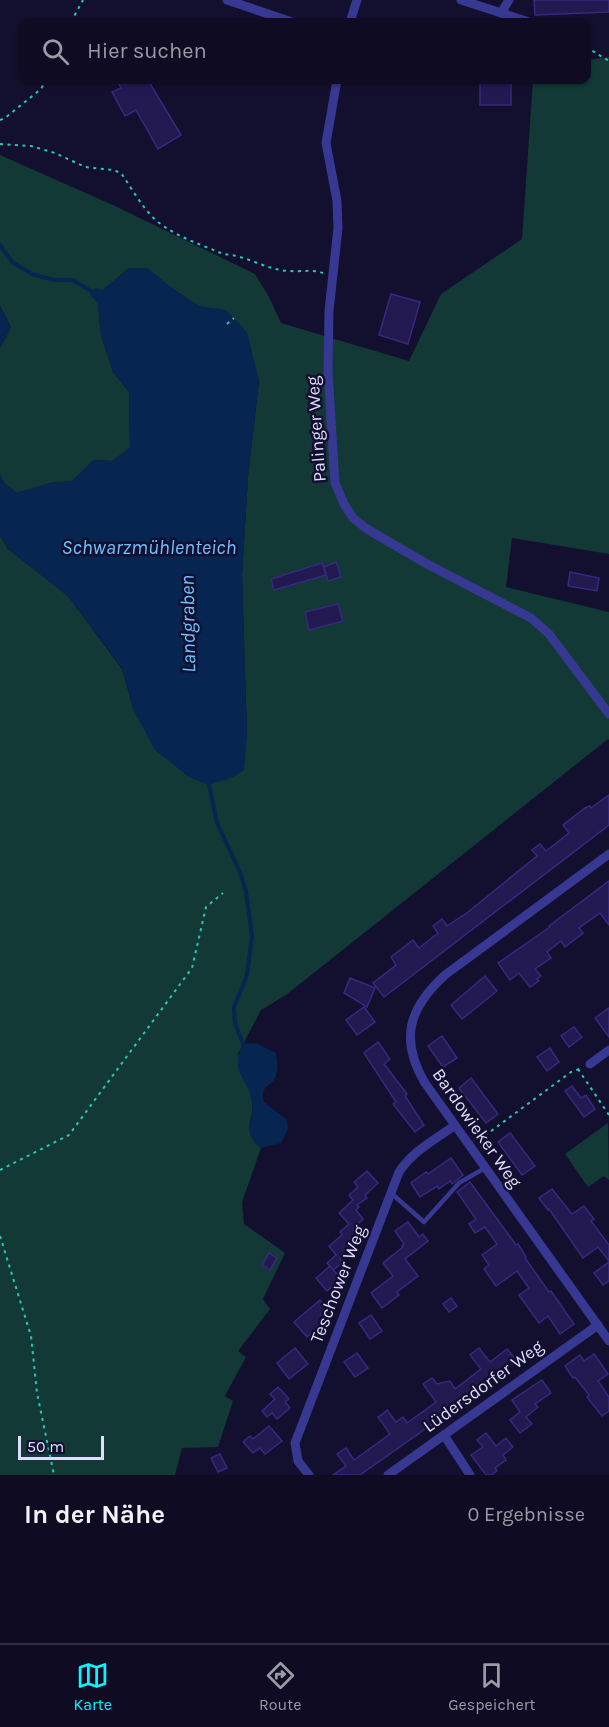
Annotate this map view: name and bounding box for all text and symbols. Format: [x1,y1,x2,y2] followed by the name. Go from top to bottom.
[18,18,591,84] search box
[39,35,72,68] icon: search
[87,38,207,64] text: Hier suchen
[301,375,331,483] street label: Palinger Weg
[62,536,236,559] water label: Schwarzmühlenteich
[176,575,200,673] water label: Landgraben
[428,1064,526,1192] street label: Bardowieker Weg
[305,1222,371,1346] street label: Teschower Weg
[419,1335,547,1437] street label: Lüdersdorfer Weg
[18,1433,104,1460] scale bar
[27,1437,64,1456] text: 50 m
[24,1499,165,1530] text: In der Nähe
[468,1503,585,1526] text: 0 Ergebnisse
[73,1659,112,1714] tab: Karte
[259,1659,301,1714] tab: Route
[448,1659,536,1714] tab: Gespeichert

